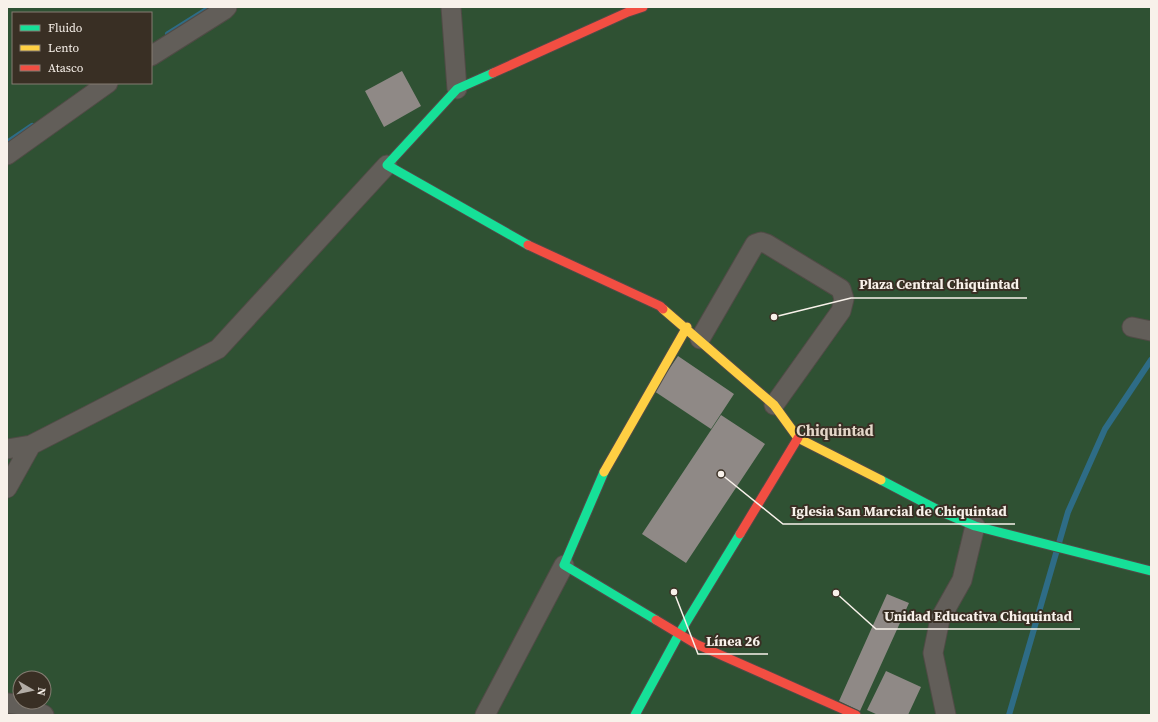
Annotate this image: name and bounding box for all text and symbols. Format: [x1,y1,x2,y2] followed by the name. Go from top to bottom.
[12,12,152,84] legend
[48,20,83,36] text: Fluido
[48,40,79,56] text: Lento
[48,60,84,76] text: Atasco
[851,272,1027,298] callout: Plaza Central Chiquintad
[859,274,1020,294] text: Plaza Central Chiquintad
[796,420,874,441] district label: Chiquintad
[783,498,1015,524] callout: Iglesia San Marcial de Chiquintad
[791,501,1007,521] text: Iglesia San Marcial de Chiquintad
[876,603,1080,629] callout: Unidad Educativa Chiquintad
[884,606,1073,626] text: Unidad Educativa Chiquintad
[698,628,768,654] callout: Línea 26
[706,631,760,651] text: Línea 26
[12,670,52,710] north arrow
[33,686,49,697] text: N

